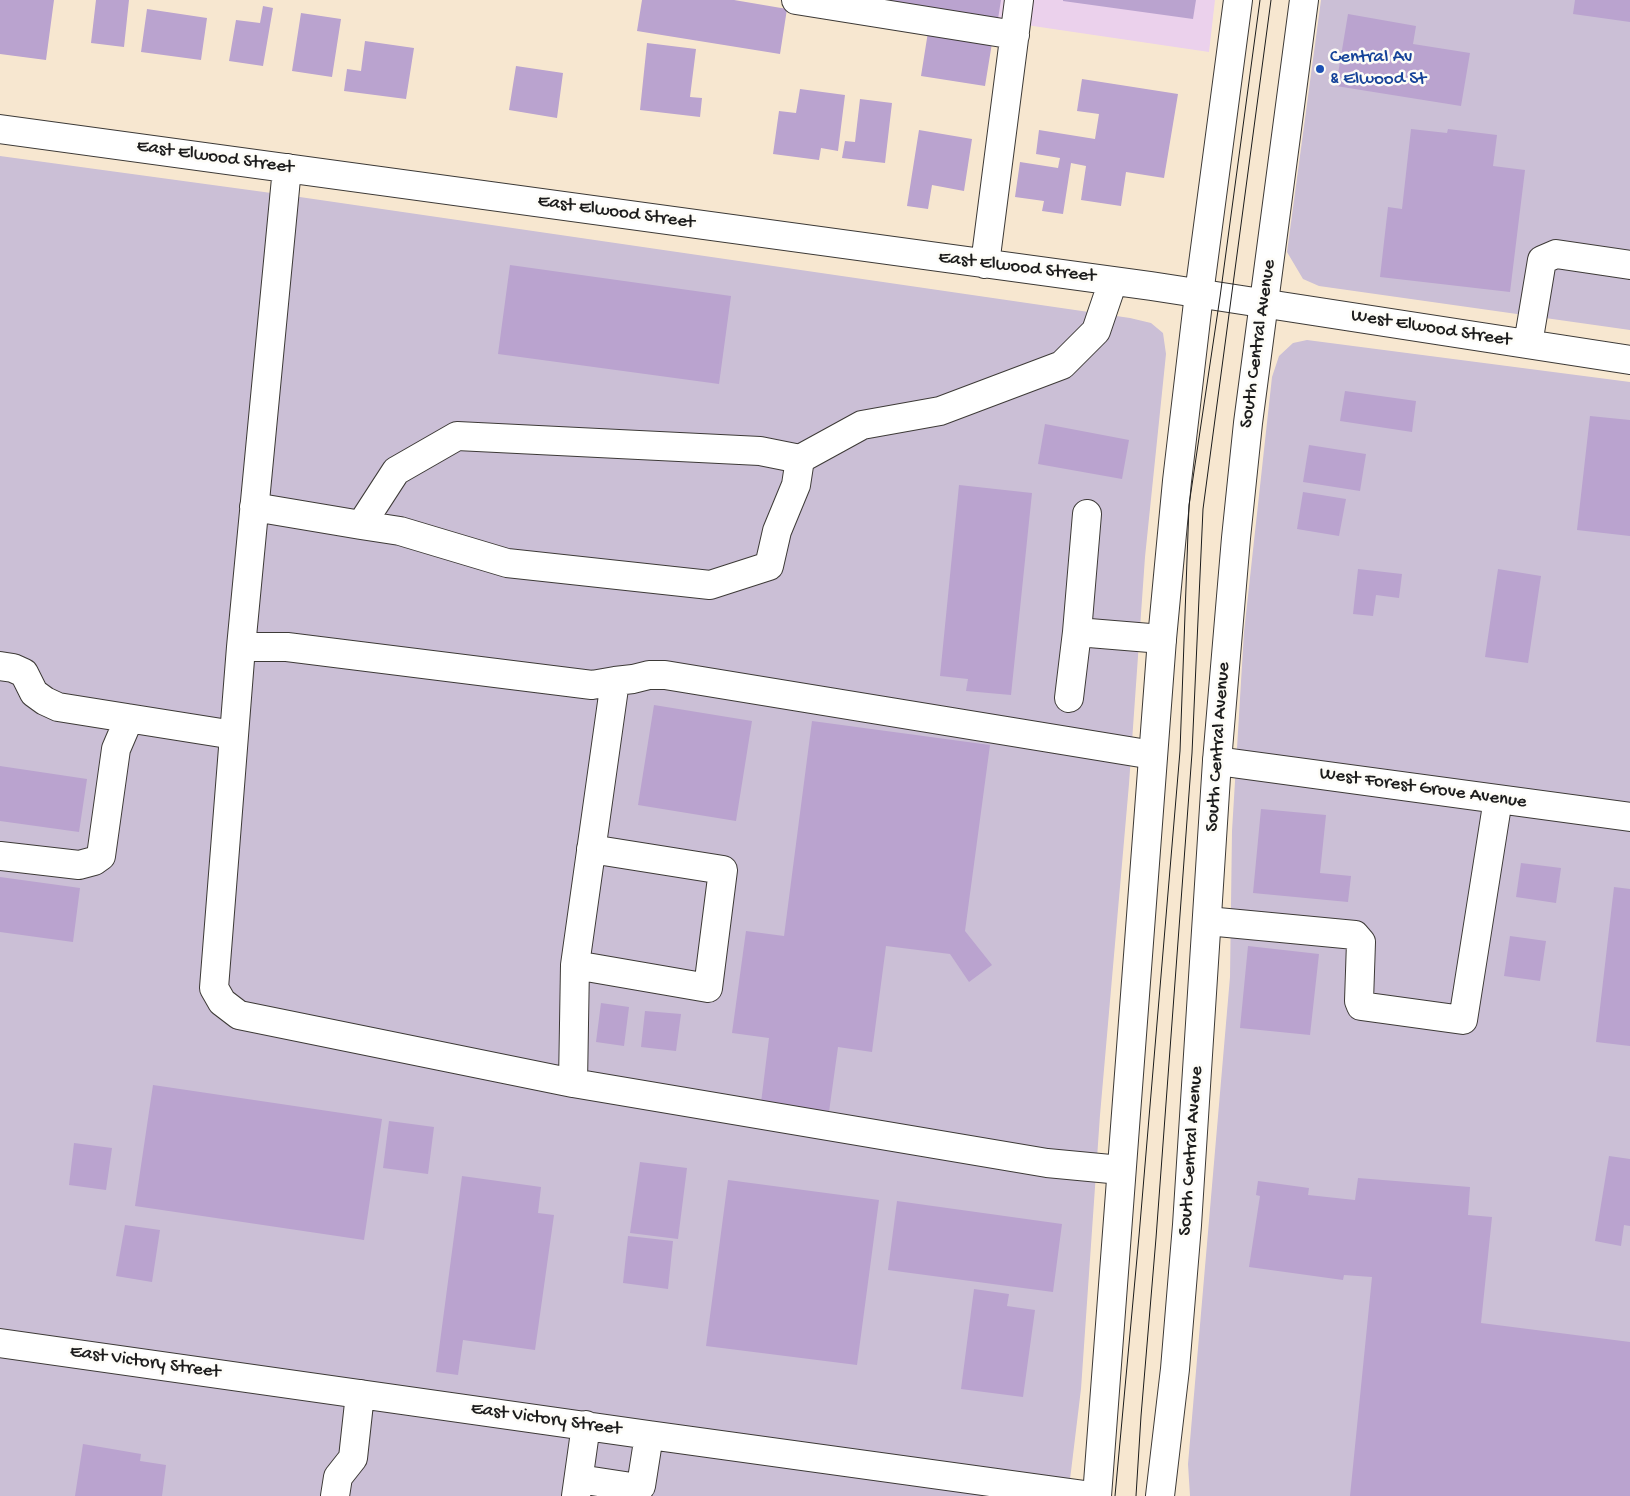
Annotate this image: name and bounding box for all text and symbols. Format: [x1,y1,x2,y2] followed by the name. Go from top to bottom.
[1330,47,1426,91] place label: Central Av & Elwood St
[1314,63,1326,75] marker: Central Av & Elwood St
[135,136,295,180] street label: East Elwood Street
[536,191,696,235] street label: East Elwood Street
[937,247,1097,289] street label: East Elwood Street
[1236,258,1282,430] street label: South Central Avenue
[1349,305,1513,353] street label: West Elwood Street
[1202,661,1236,833] street label: South Central Avenue
[1318,763,1528,815] street label: West Forest Grove Avenue
[1175,1065,1209,1237] street label: South Central Avenue
[68,1341,222,1385] street label: East Victory Street
[469,1398,623,1442] street label: East Victory Street

